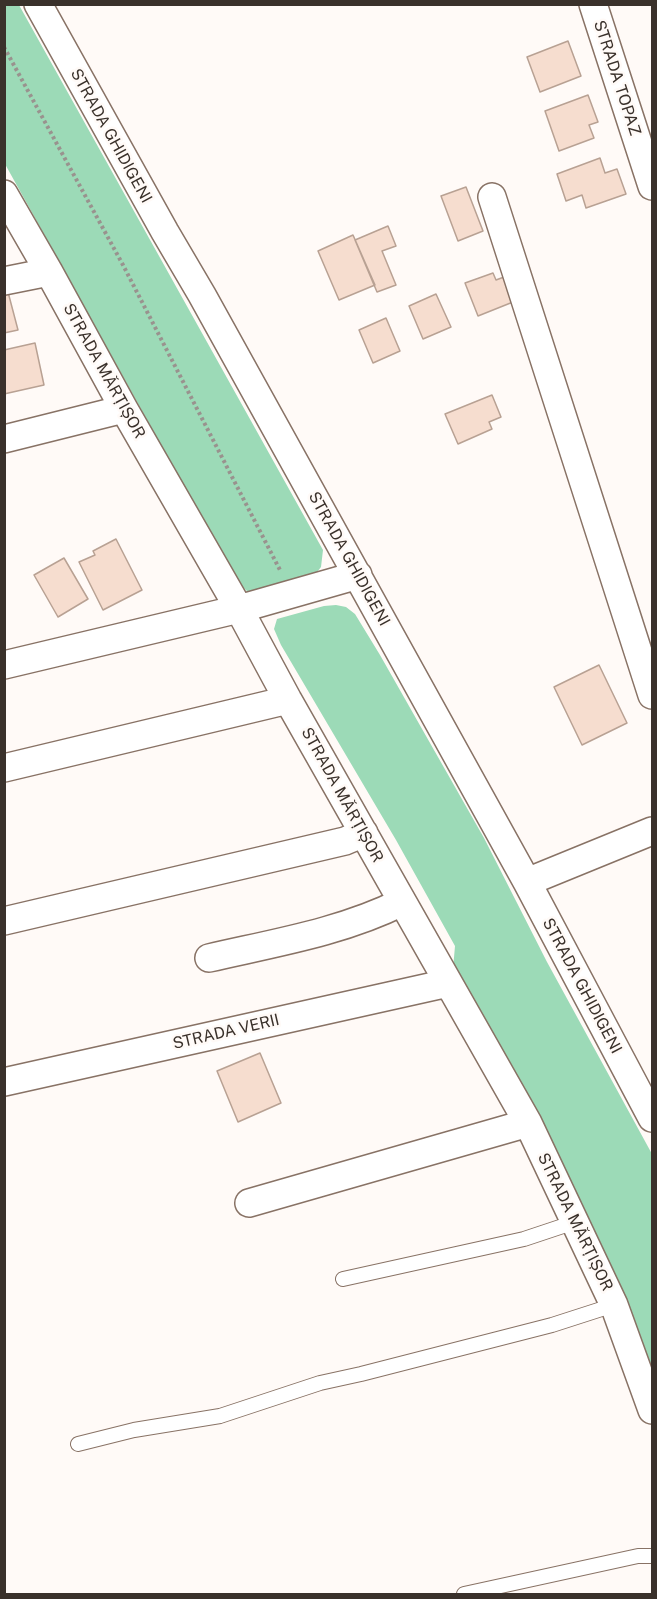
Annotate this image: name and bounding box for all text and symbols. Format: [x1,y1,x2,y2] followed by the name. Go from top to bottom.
[589,18,645,138] street label: STRADA TOPAZ
[66,65,156,207] street label: STRADA GHIDIGENI
[59,300,149,442] street label: STRADA MĂRȚIȘOR
[304,488,394,630] street label: STRADA GHIDIGENI
[297,724,387,866] street label: STRADA MĂRȚIȘOR
[538,915,626,1057] street label: STRADA GHIDIGENI
[171,1010,281,1054] street label: STRADA VERII
[533,1150,617,1294] street label: STRADA MĂRȚIȘOR

